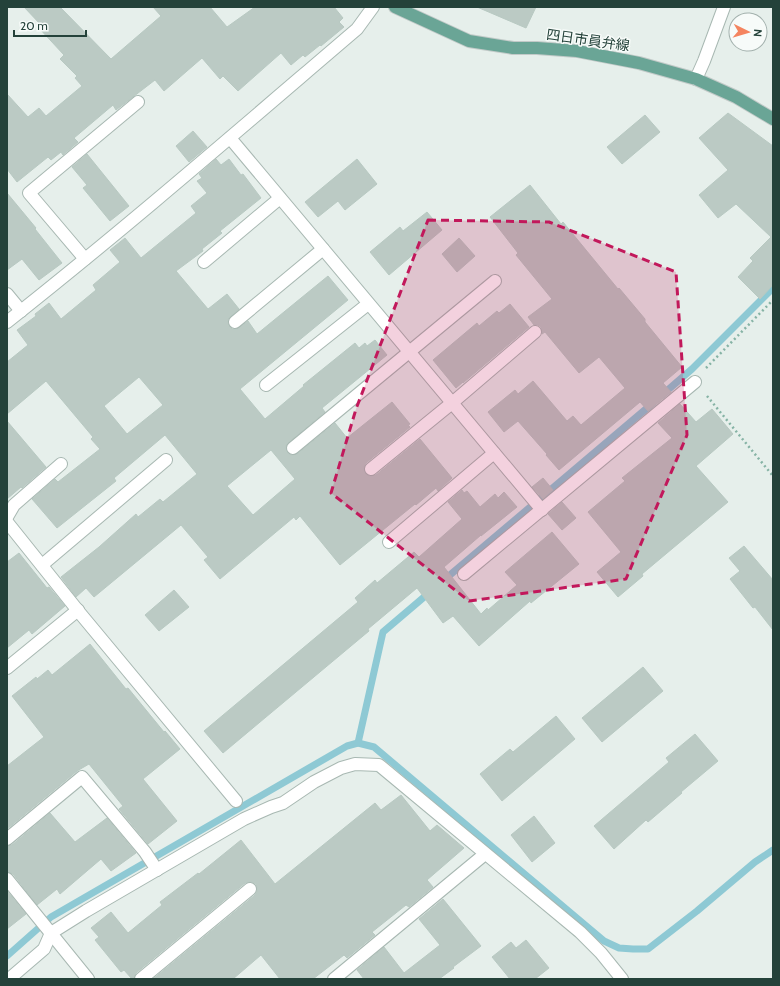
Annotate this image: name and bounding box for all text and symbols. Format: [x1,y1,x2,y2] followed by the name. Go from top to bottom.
[14,12,86,38] scale bar
[728,12,768,52] north arrow
[20,18,48,33] text: 20 m
[545,25,631,55] street label: 四日市員弁線
[751,28,765,37] text: N

